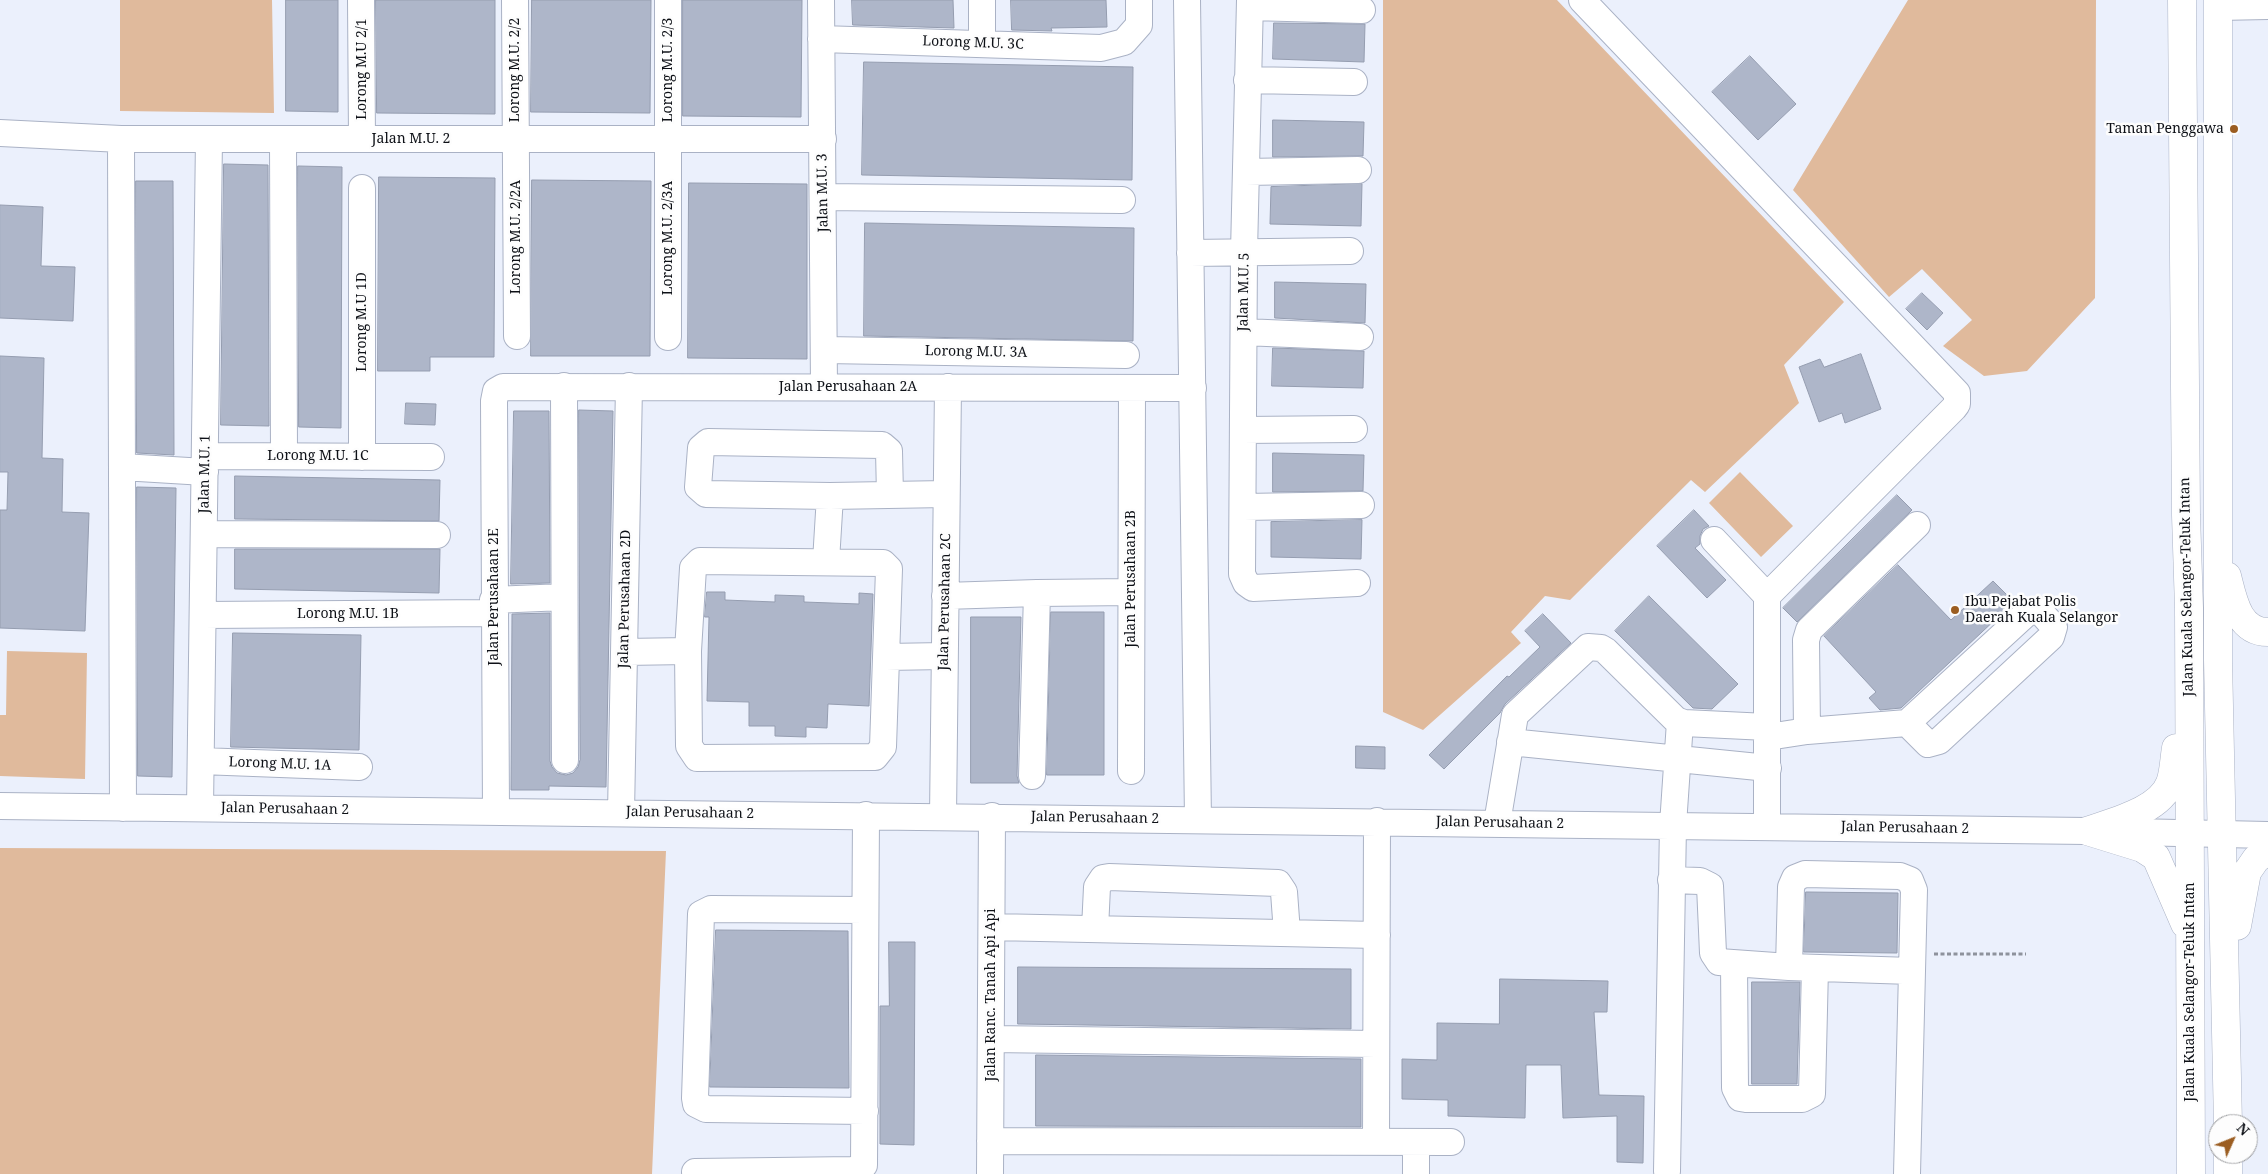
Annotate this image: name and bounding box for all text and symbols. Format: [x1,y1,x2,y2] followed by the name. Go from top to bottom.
[354,18,370,120] street label: Lorong M.U 2/1
[507,18,523,122] street label: Lorong M.U. 2/2
[660,18,676,122] street label: Lorong M.U. 2/3
[922,33,1024,53] street label: Lorong M.U. 3C
[2106,121,2224,137] place label: Taman Penggawa
[2228,123,2240,135] marker: Taman Penggawa
[372,131,450,147] street label: Jalan M.U. 2
[814,153,832,233] street label: Jalan M.U. 3
[508,180,524,294] street label: Lorong M.U. 2/2A
[660,181,676,295] street label: Lorong M.U. 2/3A
[1235,252,1253,332] street label: Jalan M.U. 5
[354,272,370,372] street label: Lorong M.U 1D
[925,343,1027,361] street label: Lorong M.U. 3A
[779,379,917,395] street label: Jalan Perusahaan 2A
[196,434,214,514] street label: Jalan M.U. 1
[267,448,369,464] street label: Lorong M.U. 1C
[2177,477,2197,697] street label: Jalan Kuala Selangor-Teluk Intan
[1123,510,1139,648] street label: Jalan Perusahaan 2B
[486,528,502,666] street label: Jalan Perusahaan 2E
[615,530,635,668] street label: Jalan Perusahaan 2D
[935,533,955,671] street label: Jalan Perusahaan 2C
[1965,594,2118,626] place label: Ibu Pejabat Polis Daerah Kuala Selangor
[1949,604,1961,616] marker: Ibu Pejabat Polis Daerah Kuala Selangor
[297,606,399,622] street label: Lorong M.U. 1B
[228,754,332,774] street label: Lorong M.U. 1A
[221,799,349,819] street label: Jalan Perusahaan 2
[626,803,754,823] street label: Jalan Perusahaan 2
[1031,808,1159,828] street label: Jalan Perusahaan 2
[1436,813,1564,833] street label: Jalan Perusahaan 2
[1841,818,1969,838] street label: Jalan Perusahaan 2
[2182,882,2198,1102] street label: Jalan Kuala Selangor-Teluk Intan
[983,909,999,1081] street label: Jalan Ranc. Tanah Api Api
[2208,1114,2258,1164] north arrow
[2233,1118,2254,1139] text: N

